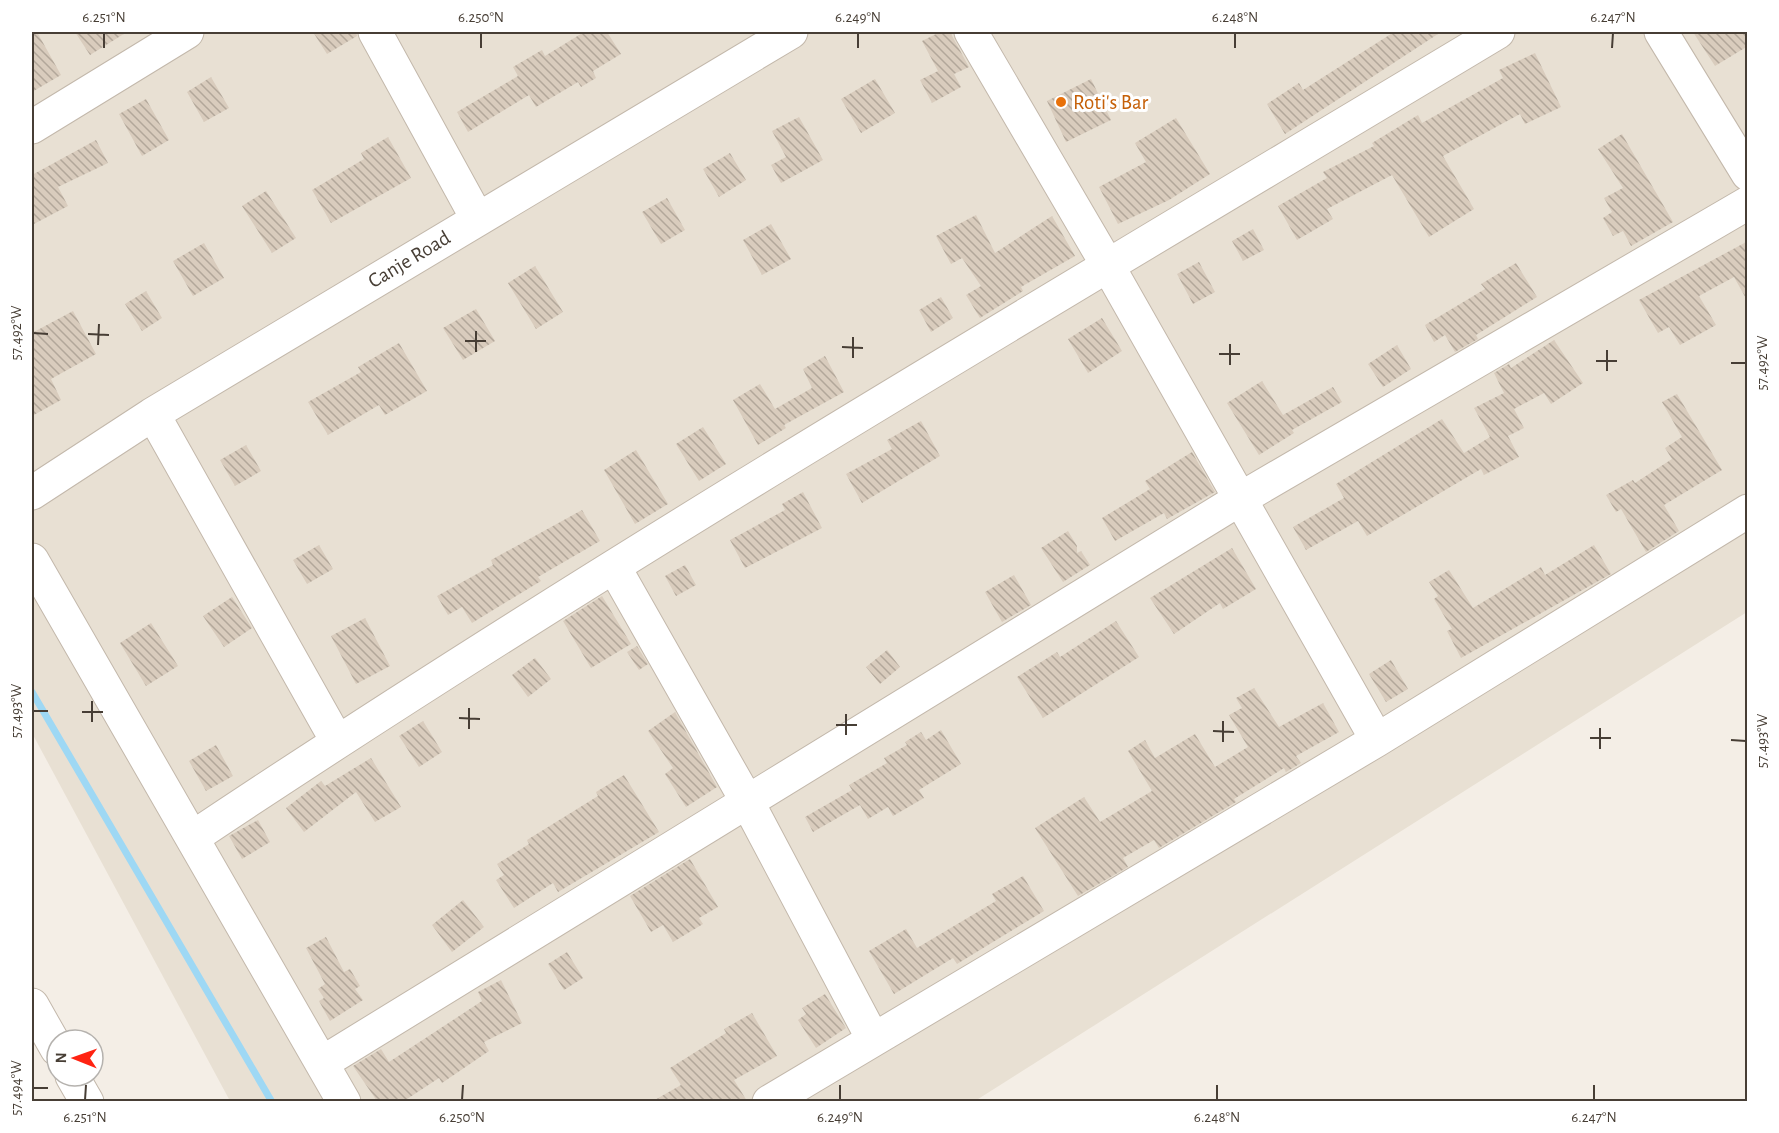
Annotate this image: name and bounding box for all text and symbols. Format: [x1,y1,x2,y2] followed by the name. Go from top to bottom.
[82,10,126,25] text: 6.251°N
[458,10,504,25] text: 6.250°N
[835,10,881,25] text: 6.249°N
[1212,10,1258,25] text: 6.248°N
[1590,10,1636,25] text: 6.247°N
[1073,92,1148,113] place label: Roti's Bar
[1054,95,1068,109] marker: Roti's Bar
[365,227,454,292] street label: Canje Road
[9,305,24,361] text: 57.492°W
[1755,335,1770,391] text: 57.492°W
[9,683,24,738] text: 57.493°W
[1755,713,1770,768] text: 57.493°W
[45,1028,105,1088] north arrow
[53,1052,69,1063] text: N
[9,1060,24,1116] text: 57.494°W
[63,1110,107,1125] text: 6.251°N
[439,1110,485,1125] text: 6.250°N
[817,1110,863,1125] text: 6.249°N
[1194,1110,1240,1125] text: 6.248°N
[1571,1110,1617,1125] text: 6.247°N

